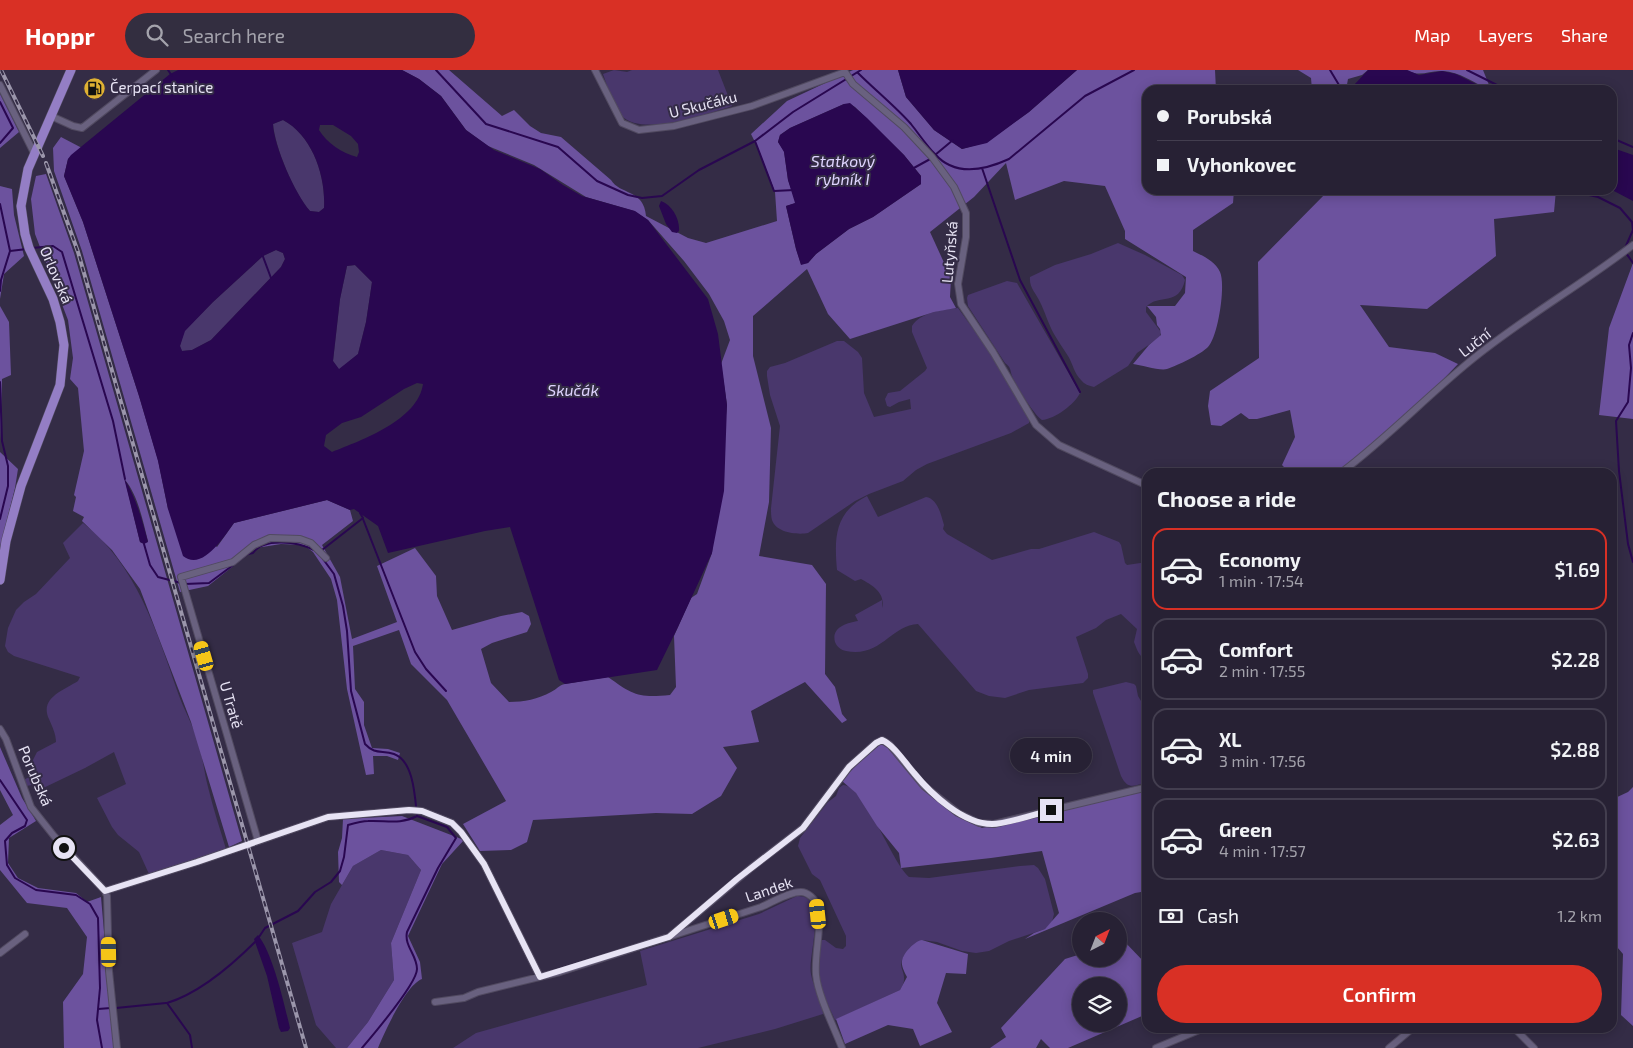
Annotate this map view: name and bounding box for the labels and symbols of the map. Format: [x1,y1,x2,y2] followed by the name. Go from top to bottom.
[82,76,106,100] fuel station icon: Čerpací stanice
[110,78,213,96] place label: Čerpací stanice
[667,87,739,121] street label: U Skučáku
[811,151,876,189] water label: Statkový rybník I
[937,220,961,284] street label: Lutyňská
[37,243,77,306] street label: Orlovská
[1455,323,1495,360] street label: Luční
[547,380,599,399] water label: Skučák
[192,640,215,672] car
[217,679,247,730] street label: U Tratě
[1010,738,1092,772] callout: 4 min
[15,743,57,809] street label: Porubská
[1040,799,1062,821] route end
[53,837,75,859] route start
[743,872,795,906] street label: Landek
[808,898,827,930] car
[707,907,740,931] car
[1072,912,1128,968] north arrow
[101,937,116,967] car

